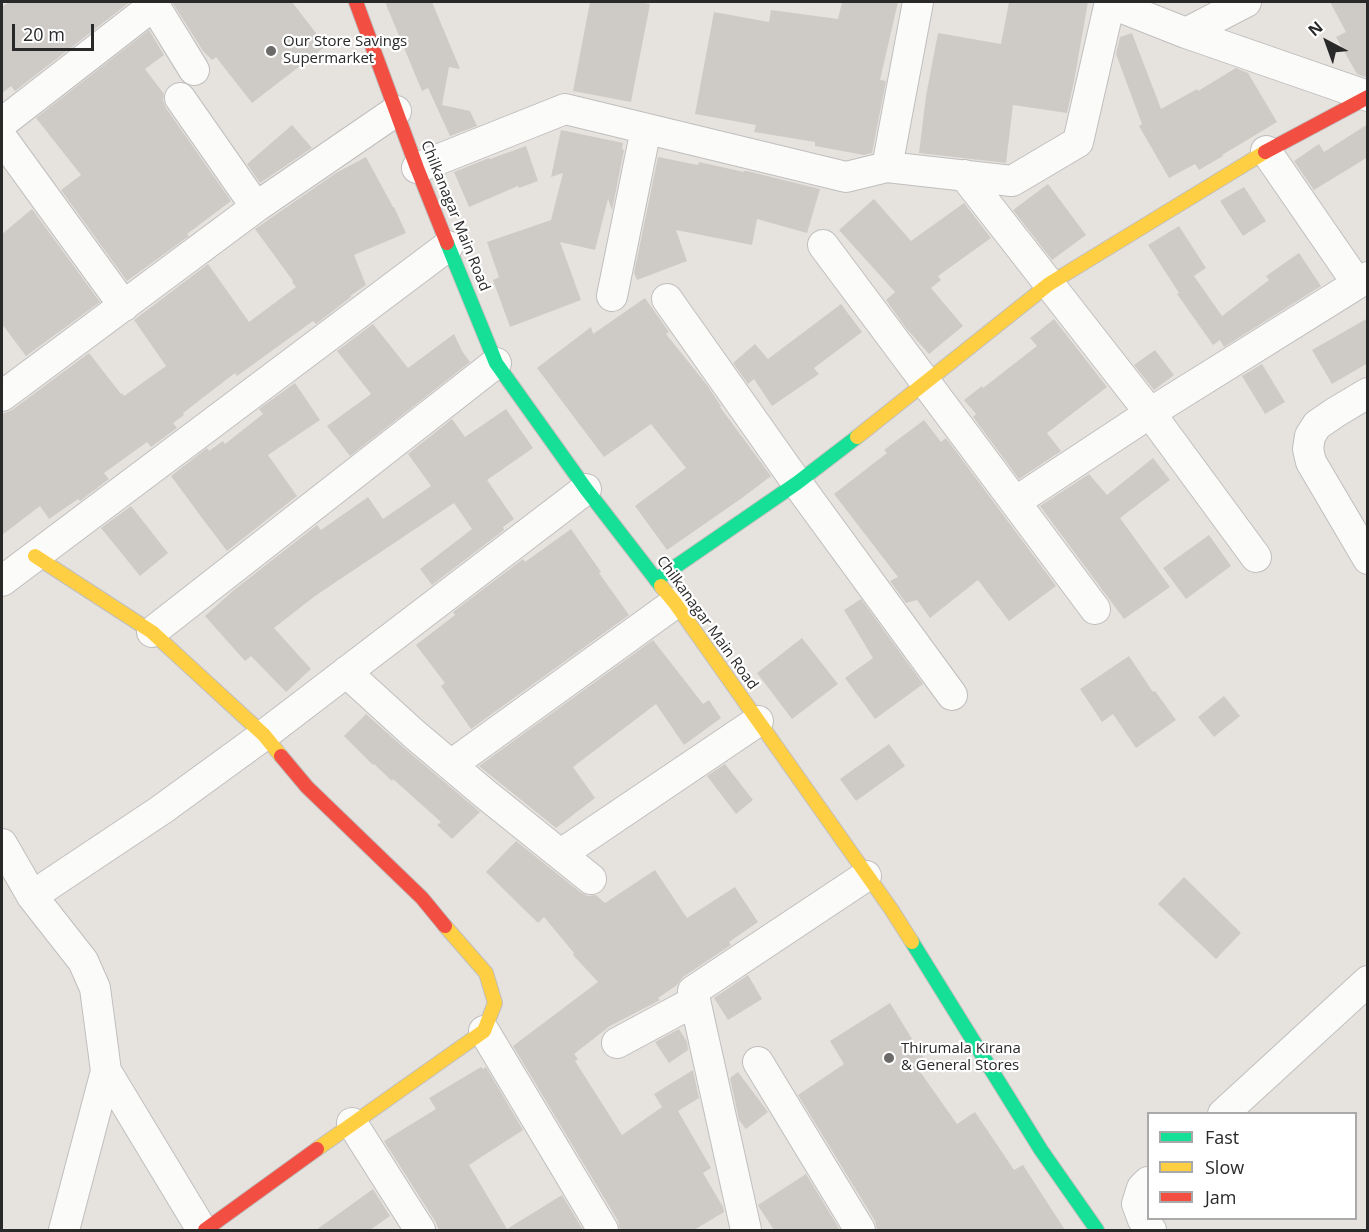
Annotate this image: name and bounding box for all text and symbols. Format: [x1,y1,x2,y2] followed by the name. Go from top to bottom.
[15,12,98,50] scale bar
[1297,12,1357,72] north arrow
[1303,16,1327,41] text: N
[23,22,65,46] text: 20 m
[283,33,407,68] place label: Our Store Savings Supermarket
[264,44,278,58] marker: Our Store Savings Supermarket
[417,138,493,294] street label: Chilkanagar Main Road
[652,553,762,693] street label: Chilkanagar Main Road
[901,1040,1021,1075] place label: Thirumala Kirana & General Stores
[882,1051,896,1065] marker: Thirumala Kirana & General Stores
[1147,1112,1357,1220] legend
[1205,1125,1239,1149] text: Fast
[1205,1155,1244,1179] text: Slow
[1205,1185,1237,1209] text: Jam

